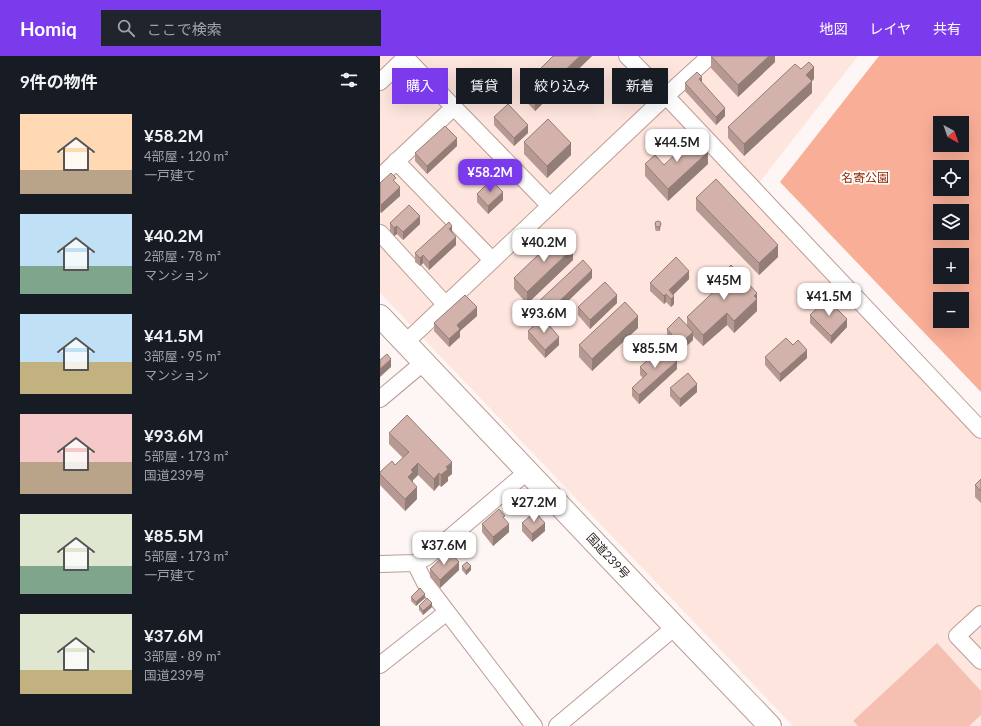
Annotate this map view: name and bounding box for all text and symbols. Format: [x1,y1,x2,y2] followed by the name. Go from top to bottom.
[101,10,381,46] search box
[20,17,77,40] text: Homiq
[115,17,137,39] icon: search
[147,20,222,38] text: ここで検索
[819,20,847,37] text: 地図
[869,20,911,37] text: レイヤ
[933,20,961,37] text: 共有
[392,68,448,104] chip: 購入
[456,68,512,104] chip: 賃貸
[520,68,604,104] chip: 絞り込み
[612,68,668,104] chip: 新着
[338,69,360,91] icon: filters
[20,71,98,92] text: 9件の物件
[933,116,969,152] north arrow
[933,116,969,328] map controls
[144,125,204,146] text: ¥58.2M
[644,129,710,163] pin: ¥44.5M
[52,130,100,178] icon: home
[654,134,700,150] text: ¥44.5M
[144,148,229,164] text: 4部屋 · 120 m²
[457,159,523,193] pin: ¥58.2M
[933,160,969,196] button: locate
[467,164,513,180] text: ¥58.2M
[144,167,196,183] text: 一戸建て
[841,170,889,185] park label: 名寄公園
[933,204,969,240] button: layers
[144,225,204,246] text: ¥40.2M
[511,229,577,263] pin: ¥40.2M
[52,230,100,278] icon: home
[521,234,567,250] text: ¥40.2M
[144,248,221,264] text: 2部屋 · 78 m²
[933,248,969,284] button: +
[144,267,209,283] text: マンション
[700,267,748,301] pin: ¥45M
[707,272,741,288] text: ¥45M
[796,283,862,317] pin: ¥41.5M
[806,288,852,304] text: ¥41.5M
[933,292,969,328] button: −
[511,300,577,334] pin: ¥93.6M
[521,305,567,321] text: ¥93.6M
[144,325,204,346] text: ¥41.5M
[52,330,100,378] icon: home
[622,335,688,369] pin: ¥85.5M
[632,340,678,356] text: ¥85.5M
[144,348,221,364] text: 3部屋 · 95 m²
[144,367,209,383] text: マンション
[144,425,204,446] text: ¥93.6M
[52,430,100,478] icon: home
[144,448,229,464] text: 5部屋 · 173 m²
[144,467,206,483] text: 国道239号
[501,489,567,523] pin: ¥27.2M
[511,494,557,510] text: ¥27.2M
[144,525,204,546] text: ¥85.5M
[52,530,100,578] icon: home
[583,530,633,582] street label: 国道239号
[411,532,477,566] pin: ¥37.6M
[421,537,467,553] text: ¥37.6M
[144,548,229,564] text: 5部屋 · 173 m²
[144,567,196,583] text: 一戸建て
[144,625,204,646] text: ¥37.6M
[52,630,100,678] icon: home
[144,648,221,664] text: 3部屋 · 89 m²
[144,667,206,683] text: 国道239号

